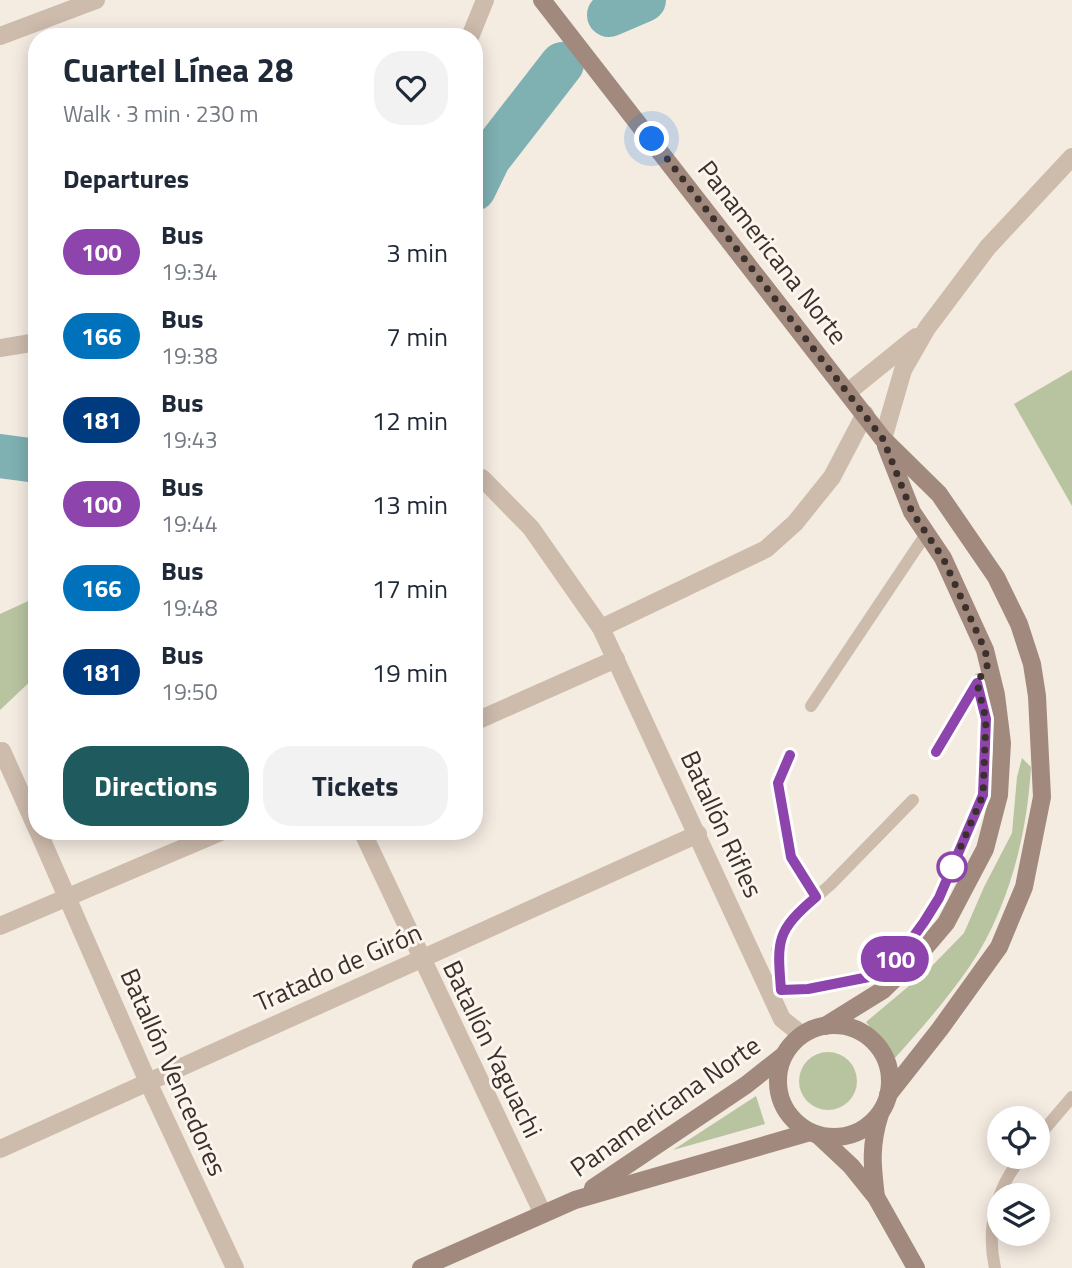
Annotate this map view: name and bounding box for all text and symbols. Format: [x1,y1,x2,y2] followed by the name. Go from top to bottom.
[63,45,293,95] text: Cuartel Línea 28
[374,51,448,125] button: heart
[63,96,259,131] text: Walk · 3 min · 230 m
[634,121,669,156] your location
[689,152,857,352] street label: Panamericana Norte
[63,159,189,198] text: Departures
[161,215,203,254] text: Bus
[386,233,448,272] text: 3 min
[81,234,122,270] text: 100
[161,254,218,289] text: 19:34
[161,299,203,338] text: Bus
[386,317,448,356] text: 7 min
[81,318,122,354] text: 166
[161,338,218,373] text: 19:38
[161,383,203,422] text: Bus
[372,401,448,440] text: 12 min
[81,402,122,438] text: 181
[161,422,218,457] text: 19:43
[161,467,203,506] text: Bus
[372,485,448,524] text: 13 min
[81,486,122,522] text: 100
[161,506,218,541] text: 19:44
[161,551,203,590] text: Bus
[372,569,448,608] text: 17 min
[81,570,122,606] text: 166
[161,590,218,625] text: 19:48
[161,635,203,674] text: Bus
[372,653,448,692] text: 19 min
[81,654,122,690] text: 181
[161,674,218,709] text: 19:50
[671,744,773,904] street label: Batallón Rifles
[63,746,249,826] button: Directions
[263,746,448,826] button: Tickets
[937,852,967,882] unlabelled marker
[248,913,428,1021] street label: Tratado de Girón
[855,936,935,982] line badge: 100
[875,941,915,977] text: 100
[433,954,553,1144] street label: Batallón Yaguachi
[111,962,237,1182] street label: Batallón Vencedores
[562,1026,768,1186] street label: Panamericana Norte
[987,1106,1050,1246] map controls
[987,1106,1050,1169] button: locate
[987,1183,1050,1246] button: layers

